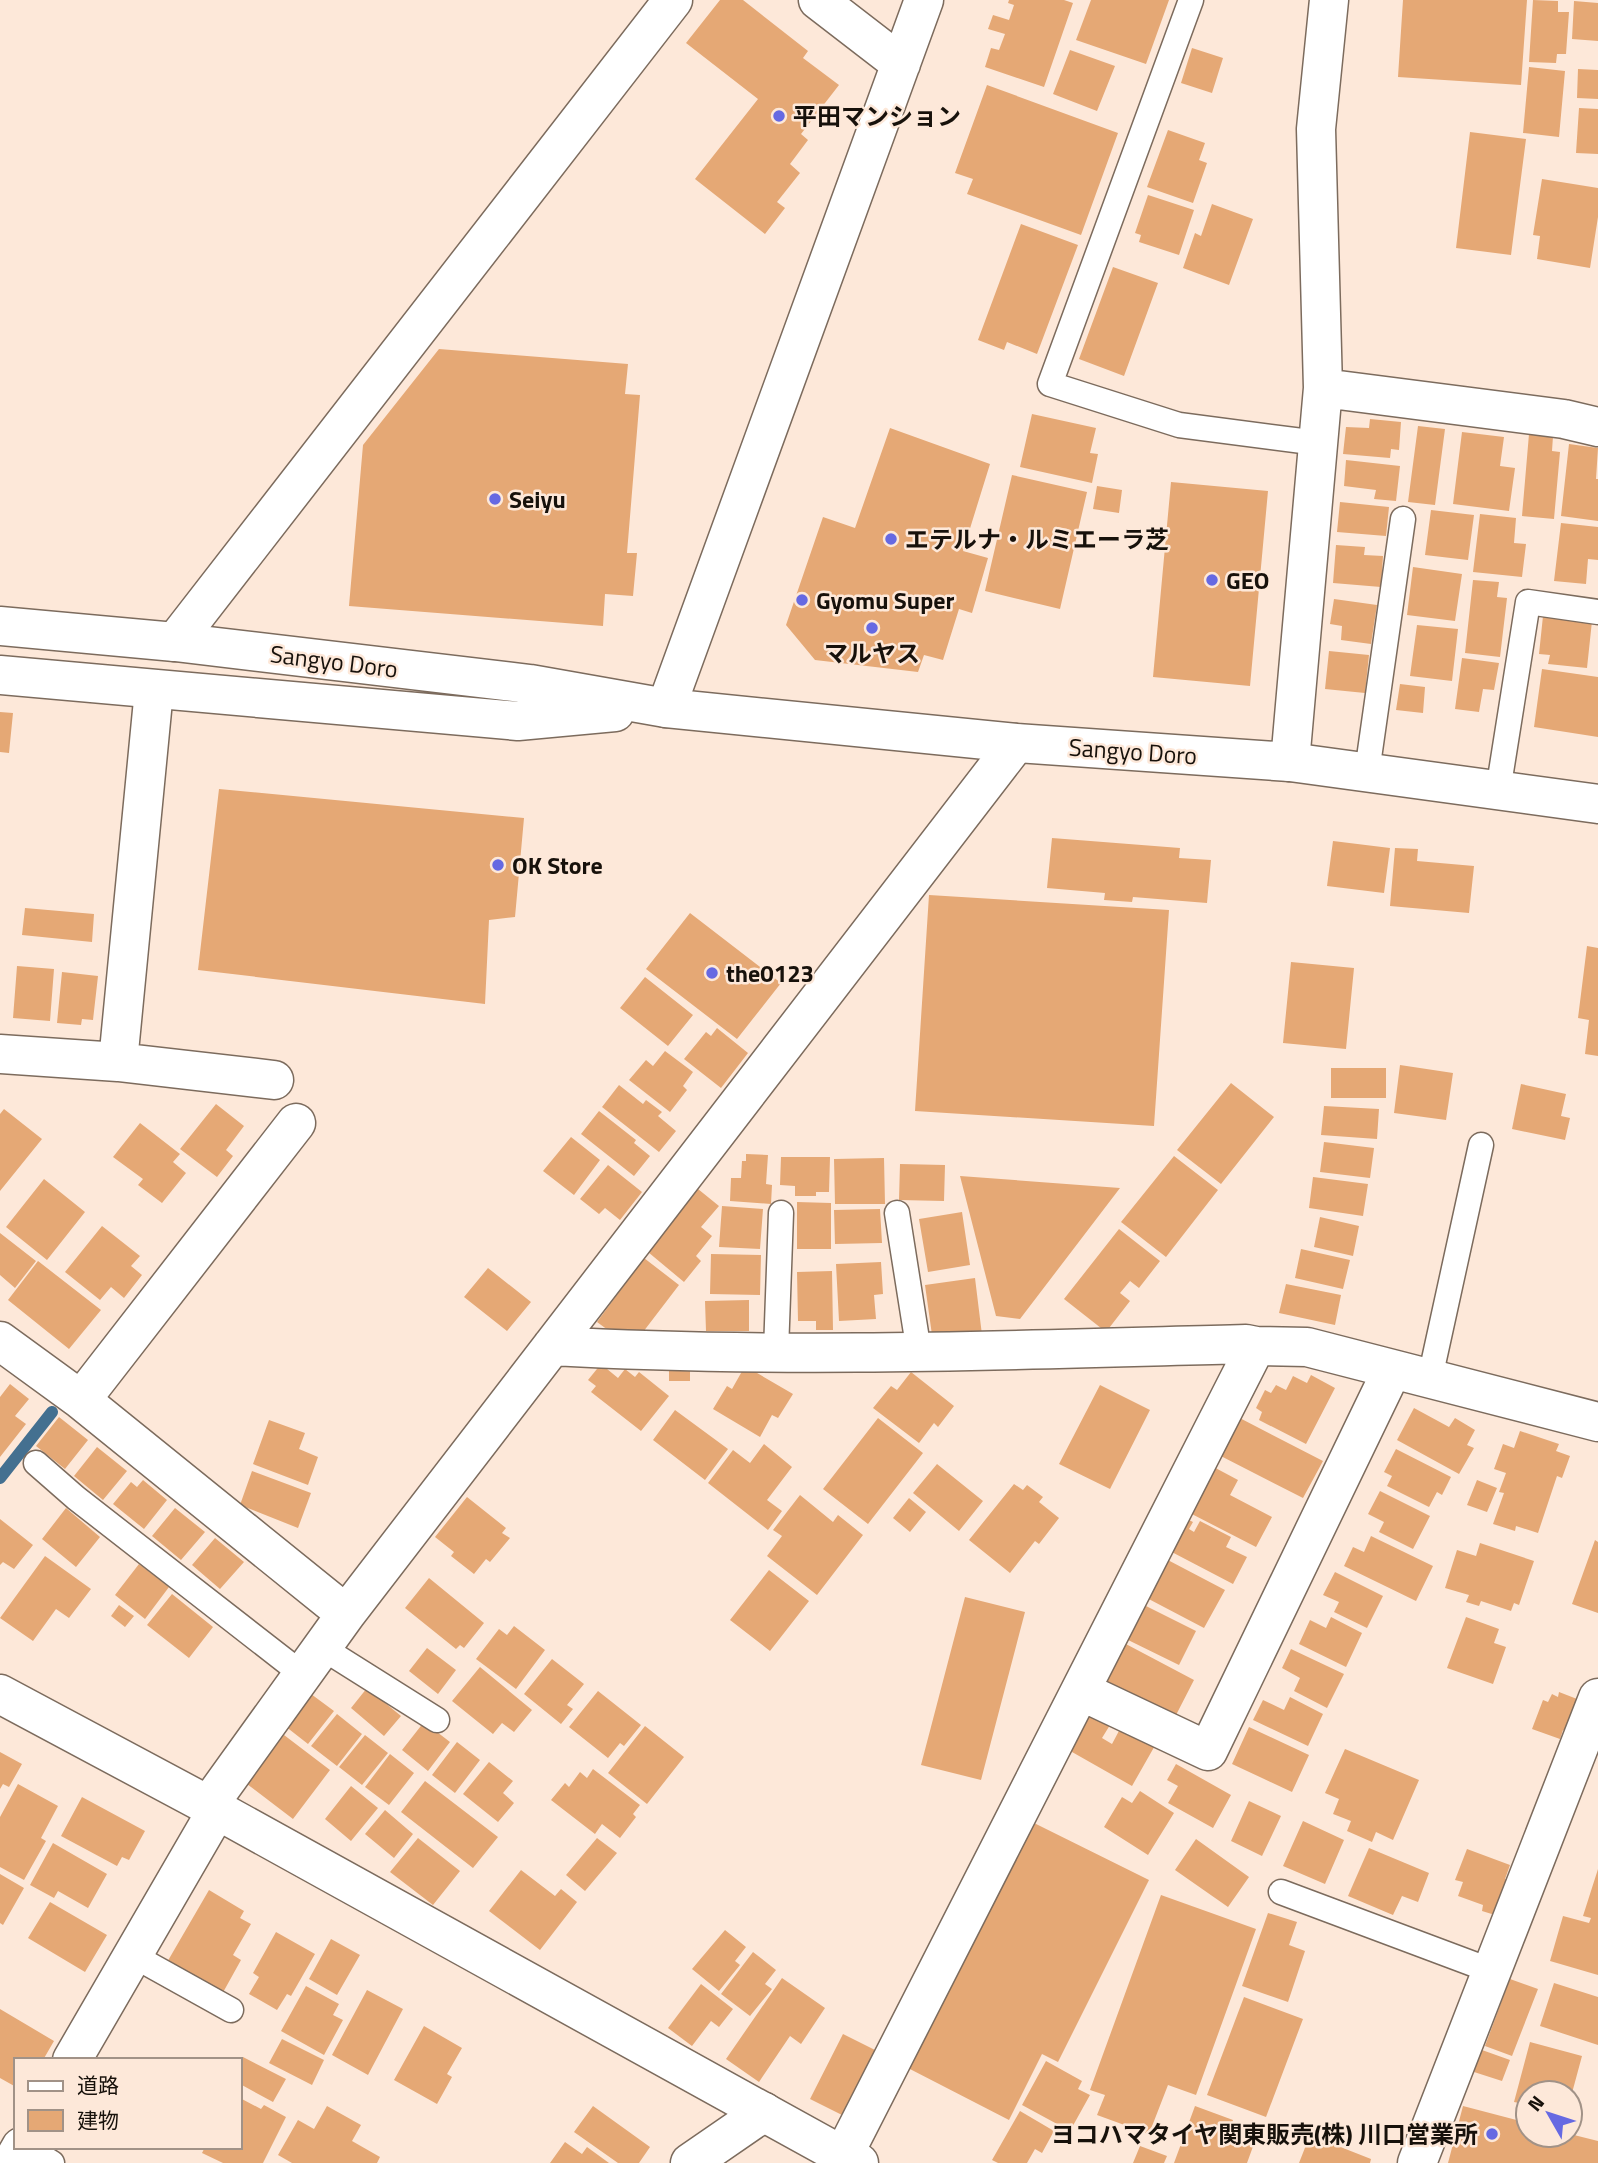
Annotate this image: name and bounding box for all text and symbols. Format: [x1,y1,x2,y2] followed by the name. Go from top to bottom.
[793,98,961,134] place label: 平田マンション
[771,108,787,124] marker: 平田マンション
[509,481,566,517] place label: Seiyu
[487,491,503,507] marker: Seiyu
[905,521,1169,557] place label: エテルナ・ルミエーラ芝
[883,531,899,547] marker: エテルナ・ルミエーラ芝
[1226,562,1269,598] place label: GEO
[1204,572,1220,588] marker: GEO
[816,582,954,618] place label: Gyomu Super
[794,592,810,608] marker: Gyomu Super
[864,620,880,636] marker: マルヤス
[268,635,400,687] street label: Sangyo Doro
[824,635,920,671] place label: マルヤス
[1068,729,1198,773] street label: Sangyo Doro
[512,847,603,883] place label: OK Store
[490,857,506,873] marker: OK Store
[726,955,814,991] place label: the0123
[704,965,720,981] marker: the0123
[14,2058,242,2149] legend
[77,2069,119,2101] text: 道路
[1514,2079,1584,2149] north arrow
[1520,2089,1551,2117] text: N
[77,2104,119,2136] text: 建物
[1051,2116,1478,2152] place label: ヨコハマタイヤ関東販売(株) 川口営業所
[1484,2126,1500,2142] marker: ヨコハマタイヤ関東販売(株) 川口営業所

